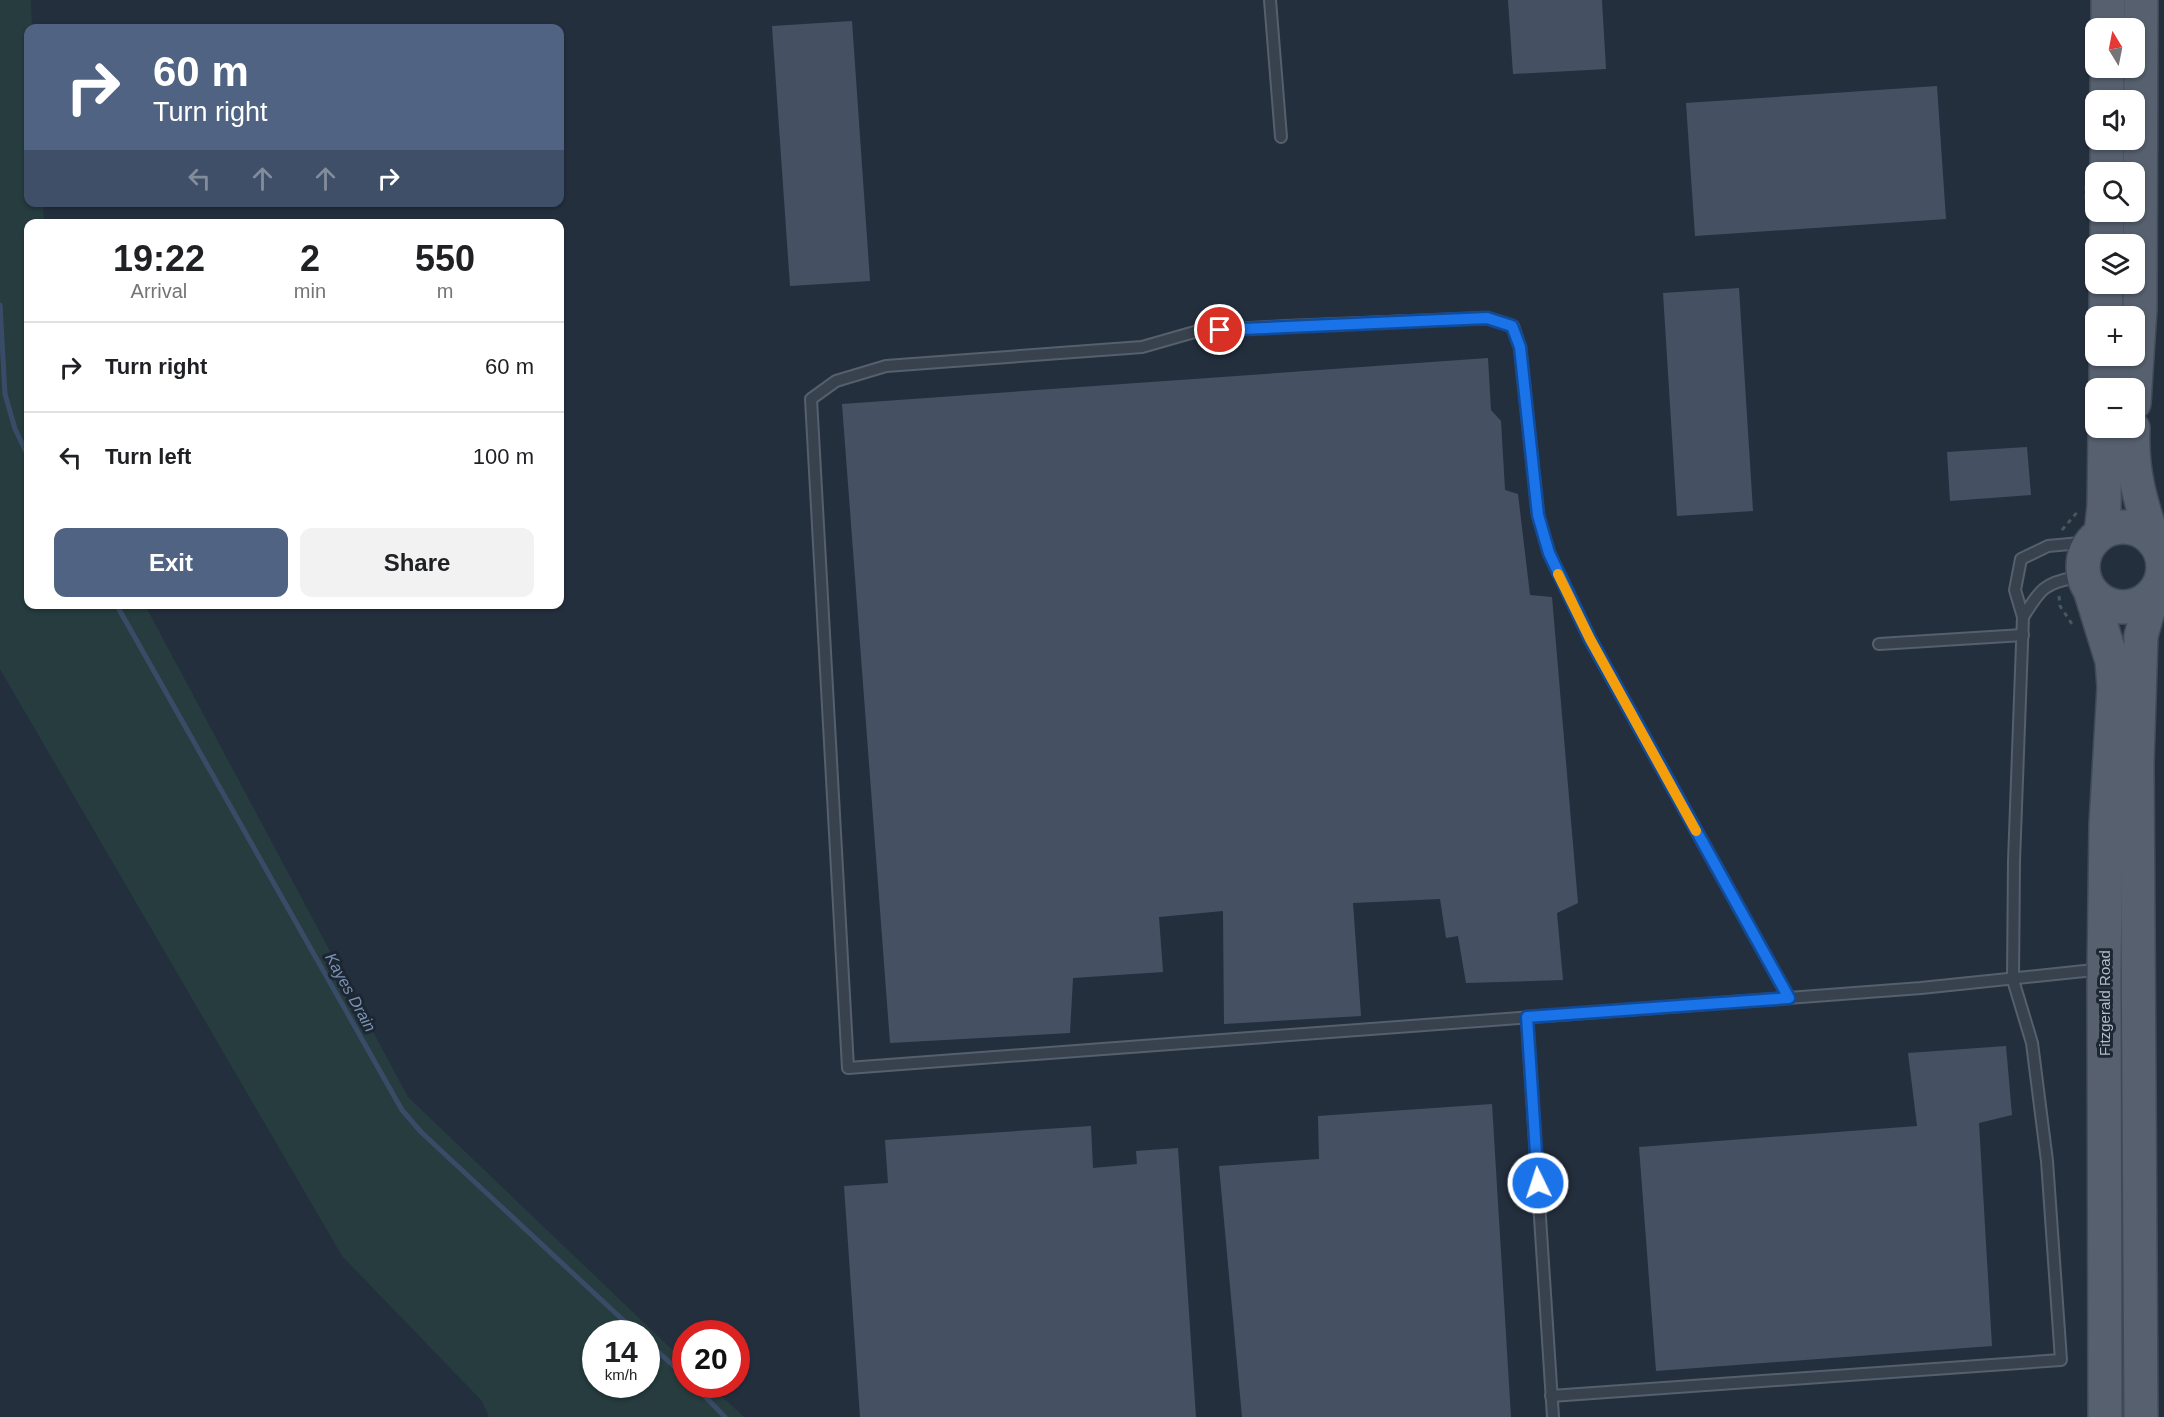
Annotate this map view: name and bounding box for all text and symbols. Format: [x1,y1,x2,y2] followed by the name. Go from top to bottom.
[2085,18,2145,78] north arrow
[2085,18,2145,438] map controls
[54,48,132,126] icon: right
[153,48,249,95] text: 60 m
[2085,90,2145,150] button: sound
[153,97,268,127] text: Turn right
[183,162,216,195] icon: left
[246,162,279,195] icon: ahead
[309,162,342,195] icon: ahead
[372,162,405,195] icon: right
[2085,162,2145,222] button: search
[2085,234,2145,294] button: layers
[113,238,205,279] text: 19:22
[300,238,320,279] text: 2
[415,238,475,279] text: 550
[131,280,187,302] text: Arrival
[294,280,326,302] text: min
[437,280,453,302] text: m
[1194,304,1245,355] pin
[2085,306,2145,366] button: +
[1203,313,1236,346] icon: arrive
[54,351,87,384] icon: right
[105,354,207,379] text: Turn right
[485,354,534,379] text: 60 m
[2085,378,2145,438] button: −
[54,441,87,474] icon: left
[105,444,191,469] text: Turn left
[473,444,534,469] text: 100 m
[54,528,288,597] button: Exit
[300,528,534,597] button: Share
[322,950,379,1035] water label: Kayes Drain
[2096,950,2113,1056] street label: Fitzgerald Road
[1506,1151,1570,1215] position arrow
[672,1320,750,1398] speed limit sign: 20
[604,1335,638,1368] text: 14
[605,1366,637,1383] text: km/h

